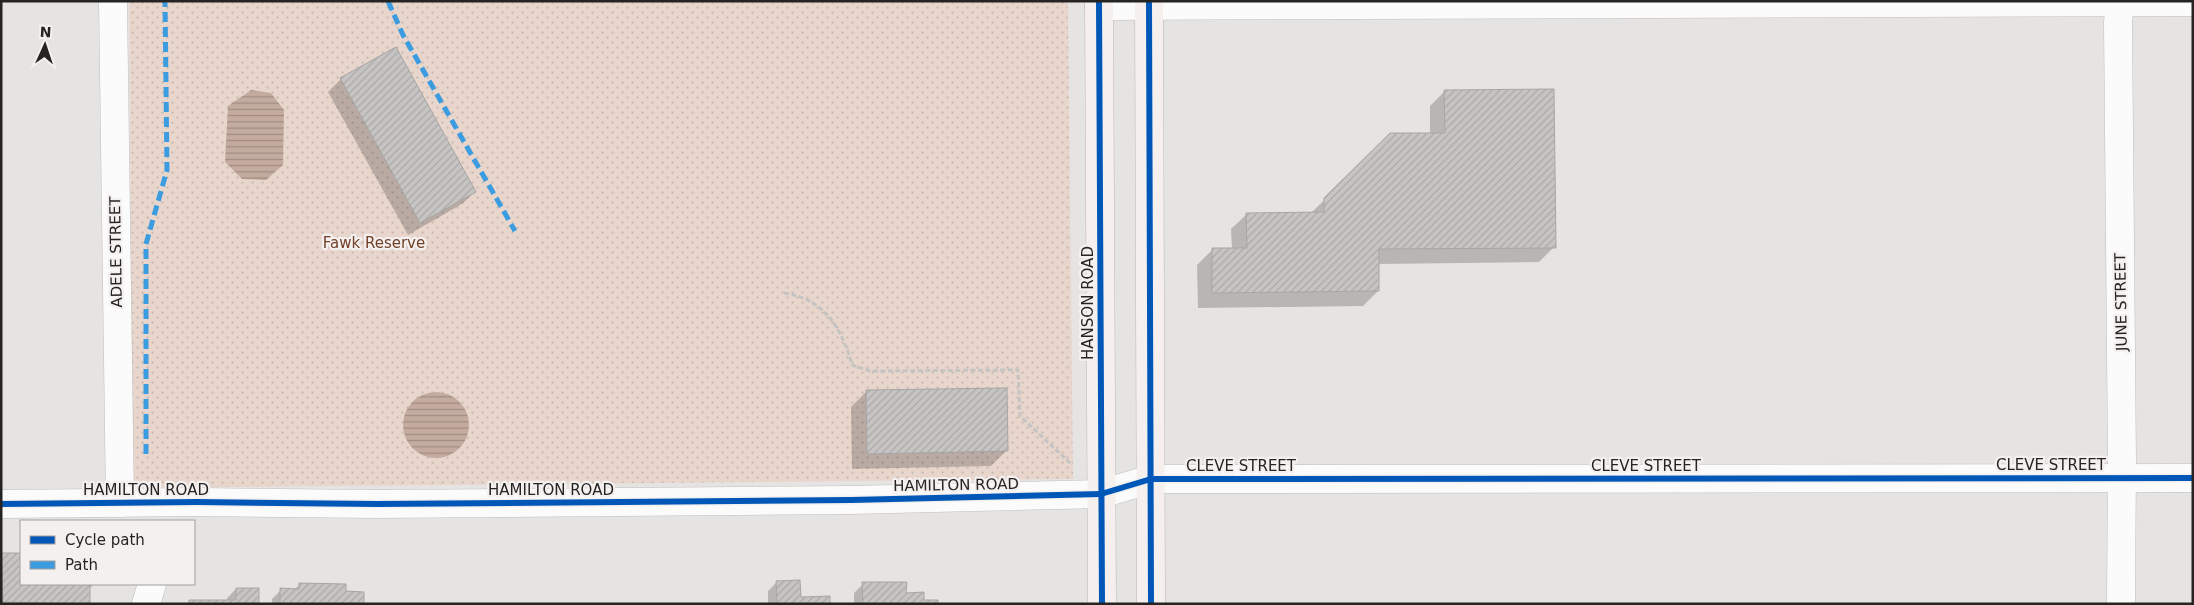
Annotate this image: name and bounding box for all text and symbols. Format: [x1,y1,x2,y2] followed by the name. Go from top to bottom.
[20,20,70,70] north arrow
[39,24,52,40] text: N
[106,195,126,308] street label: ADELE STREET
[323,234,425,252] park label: Fawk Reserve
[1079,246,1097,360] street label: HANSON ROAD
[2111,252,2131,352] street label: JUNE STREET
[1996,456,2107,474] street label: CLEVE STREET
[1186,457,1297,475] street label: CLEVE STREET
[1591,457,1702,475] street label: CLEVE STREET
[893,475,1019,495] street label: HAMILTON ROAD
[83,481,209,499] street label: HAMILTON ROAD
[488,481,614,499] street label: HAMILTON ROAD
[20,520,195,585] legend
[65,531,145,549] text: Cycle path
[65,556,98,574] text: Path

